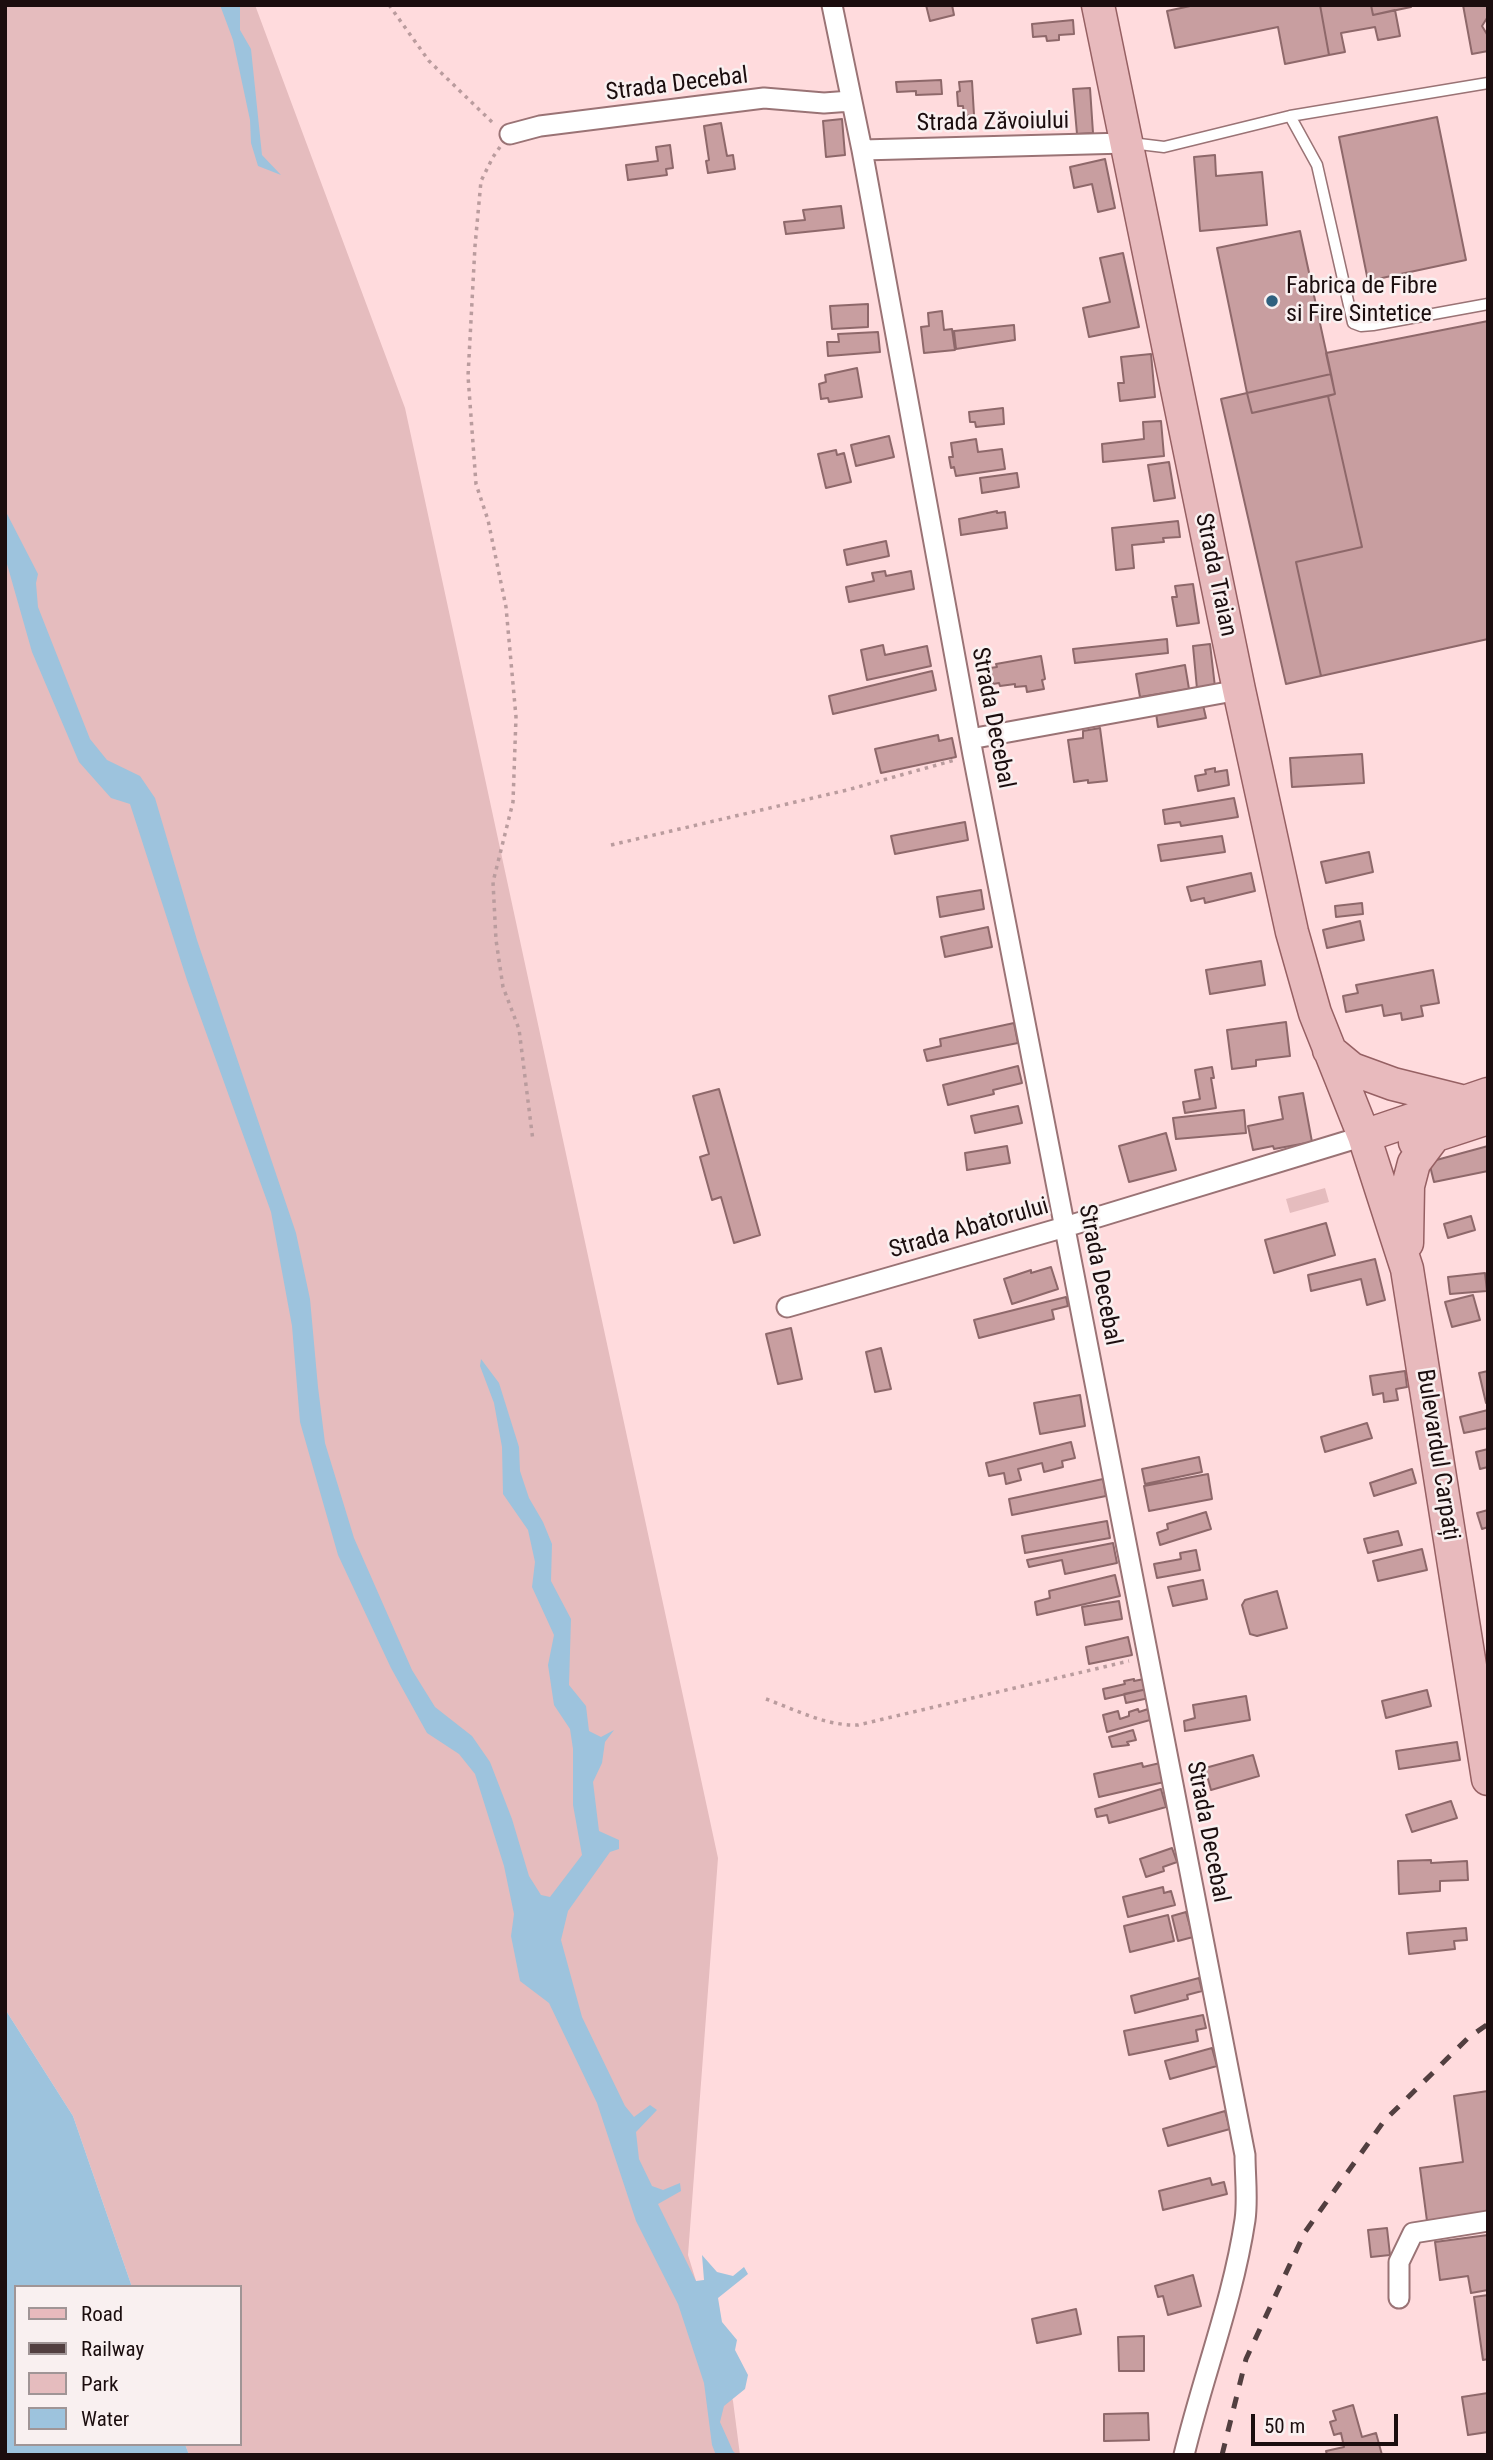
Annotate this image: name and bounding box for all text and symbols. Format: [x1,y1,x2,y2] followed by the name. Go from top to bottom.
[604,62,750,108] street label: Strada Decebal
[916,107,1070,139] street label: Strada Zăvoiului
[1286,273,1437,329] place label: Fabrica de Fibre si Fire Sintetice
[1264,293,1280,309] marker: Fabrica de Fibre si Fire Sintetice
[1188,511,1242,639] street label: Strada Traian
[964,645,1020,791] street label: Strada Decebal
[886,1192,1052,1266] street label: Strada Abatorului
[1071,1202,1127,1348] street label: Strada Decebal
[1409,1367,1465,1543] street label: Bulevardul Carpați
[1179,1759,1235,1905] street label: Strada Decebal
[14,2285,242,2446] legend
[81,2302,123,2326] text: Road
[81,2337,144,2361] text: Railway
[81,2372,118,2396] text: Park
[1255,2400,1402,2444] scale bar
[81,2407,129,2431] text: Water
[1264,2414,1305,2438] text: 50 m

